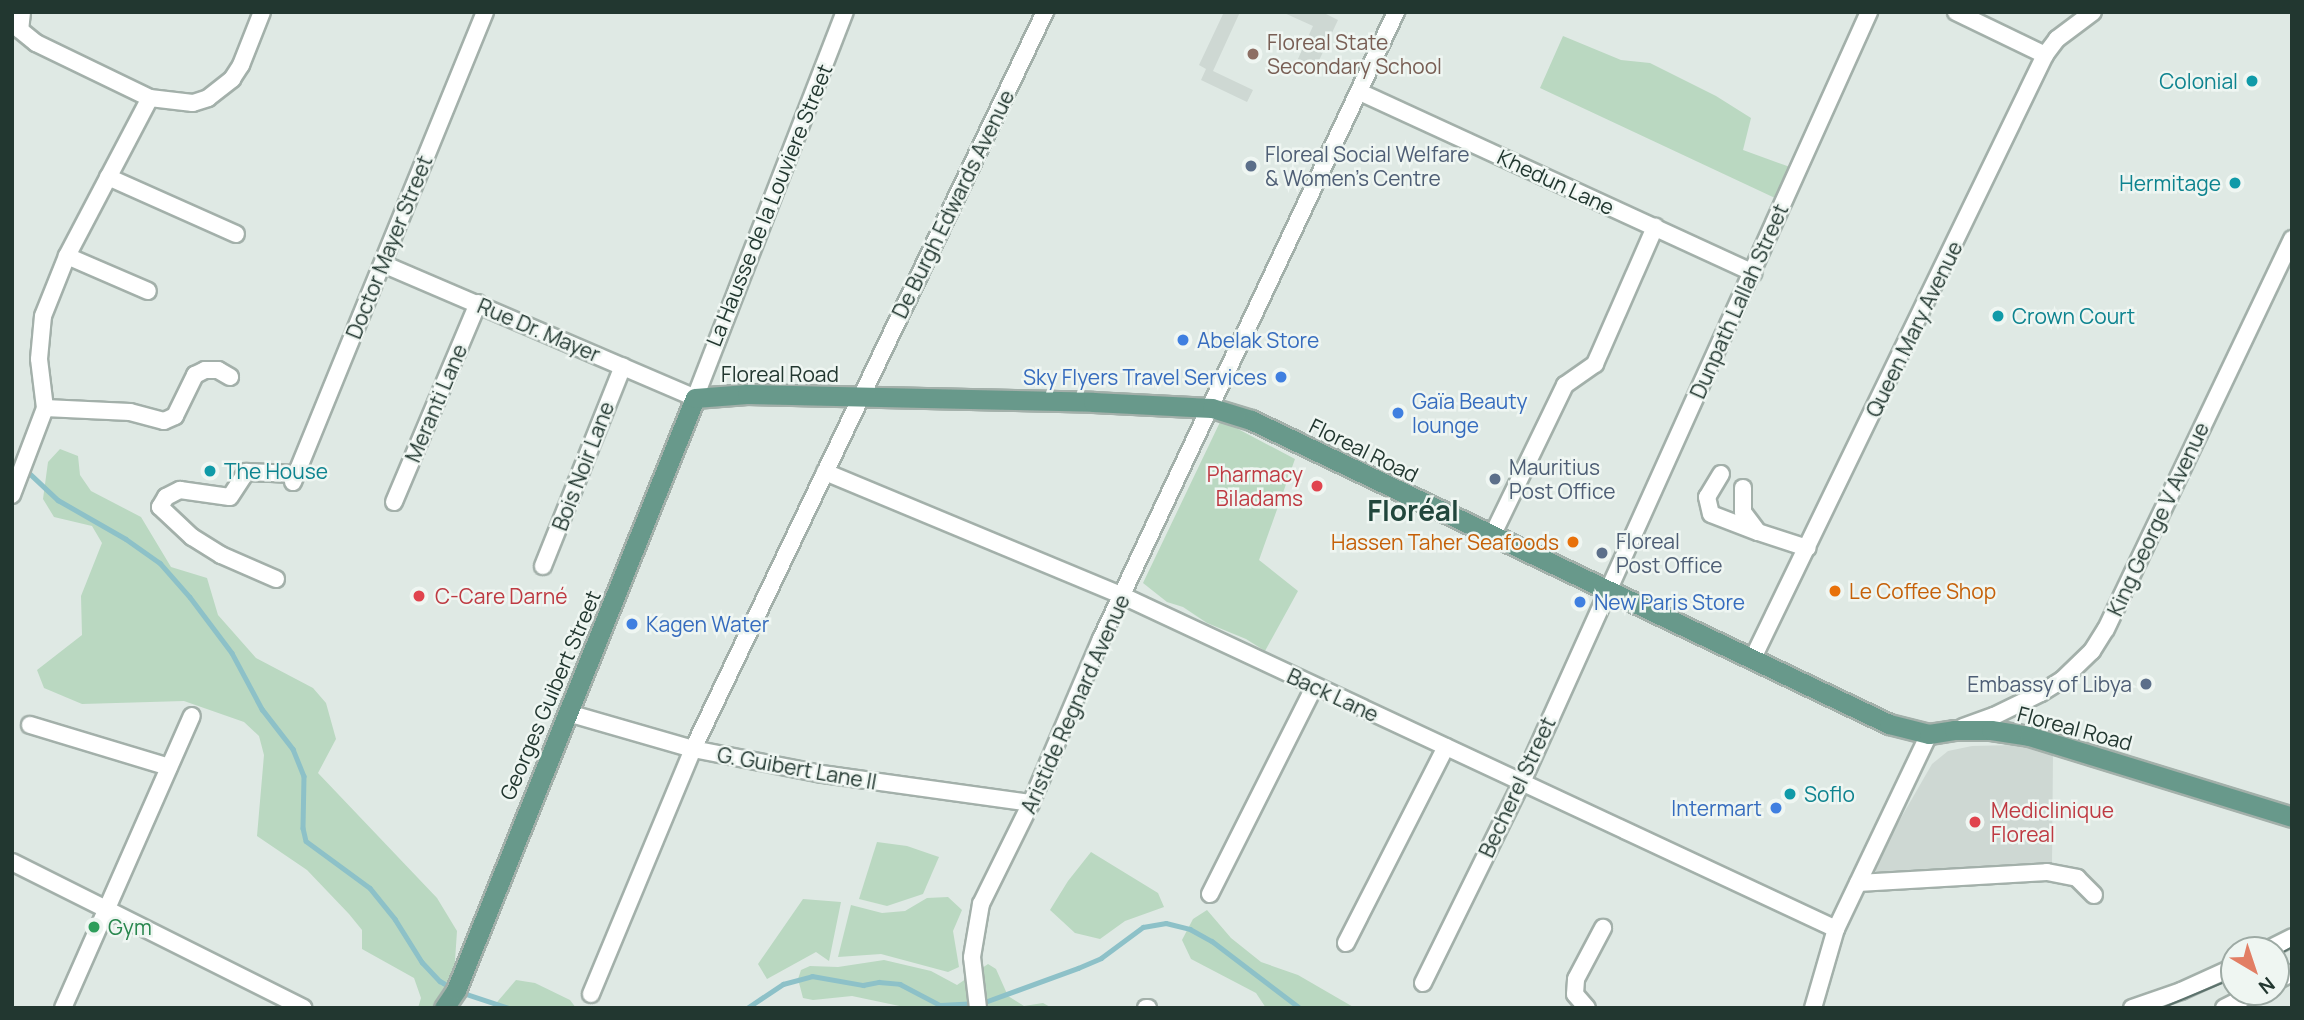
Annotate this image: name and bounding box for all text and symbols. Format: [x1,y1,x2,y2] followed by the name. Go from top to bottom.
[1267,29,1442,79] place label: Floreal State Secondary School
[1245,46,1261,62] marker: Floreal State Secondary School
[701,60,837,350] street label: La Hausse de la Louviere Street
[2159,68,2238,94] place label: Colonial
[2244,73,2260,89] marker: Colonial
[887,86,1019,322] street label: De Burgh Edwards Avenue
[1265,141,1469,191] place label: Floreal Social Welfare & Women's Centre
[1494,144,1618,220] street label: Khedun Lane
[341,152,437,342] street label: Doctor Mayer Street
[1243,158,1259,174] marker: Floreal Social Welfare & Women's Centre
[2119,170,2221,196] place label: Hermitage
[2227,175,2243,191] marker: Hermitage
[1685,200,1793,402] street label: Dunpath Lallah Street
[1860,237,1968,421] street label: Queen Mary Avenue
[474,293,604,367] street label: Rue Dr. Mayer
[2012,303,2135,329] place label: Crown Court
[1990,308,2006,324] marker: Crown Court
[1197,327,1319,353] place label: Abelak Store
[1175,332,1191,348] marker: Abelak Store
[400,340,472,466] street label: Meranti Lane
[721,361,839,387] street label: Floreal Road
[1023,364,1267,390] place label: Sky Flyers Travel Services
[1273,369,1289,385] marker: Sky Flyers Travel Services
[1412,388,1527,438] place label: Gaïa Beauty lounge
[547,398,619,534] street label: Bois Noir Lane
[1390,405,1406,421] marker: Gaïa Beauty lounge
[1306,413,1422,487] street label: Floreal Road
[2102,418,2214,620] street label: King George V Avenue
[1509,454,1615,504] place label: Mauritius Post Office
[224,458,328,484] place label: The House
[1207,461,1303,511] place label: Pharmacy Biladams
[202,463,218,479] marker: The House
[1487,471,1503,487] marker: Mauritius Post Office
[1309,478,1325,494] marker: Pharmacy Biladams
[1367,493,1459,527] district label: Floréal
[1616,528,1722,578] place label: Floreal Post Office
[1331,529,1559,555] place label: Hassen Taher Seafoods
[1565,534,1581,550] marker: Hassen Taher Seafoods
[1594,545,1610,561] marker: Floreal Post Office
[1849,578,1996,604] place label: Le Coffee Shop
[435,583,567,609] place label: C-Care Darné
[1827,583,1843,599] marker: Le Coffee Shop
[409,586,429,606] marker: C-Care Darné
[494,586,606,804] street label: Georges Guibert Street
[1594,589,1745,615] place label: New Paris Store
[1015,591,1135,817] street label: Aristide Regnard Avenue
[1572,594,1588,610] marker: New Paris Store
[646,611,769,637] place label: Kagen Water
[624,616,640,632] marker: Kagen Water
[1283,663,1383,727] street label: Back Lane
[1967,671,2132,697] place label: Embassy of Libya
[2138,676,2154,692] marker: Embassy of Libya
[2015,701,2135,755] street label: Floreal Road
[1473,713,1561,861] street label: Becherel Street
[715,742,879,794] street label: G. Guibert Lane II
[1804,781,1855,807] place label: Soflo
[1782,786,1798,802] marker: Soflo
[1671,795,1762,821] place label: Intermart
[1991,797,2114,847] place label: Mediclinique Floreal
[1768,800,1784,816] marker: Intermart
[1965,812,1985,832] marker: Mediclinique Floreal
[108,914,152,940] place label: Gym
[86,919,102,935] marker: Gym
[2220,936,2290,1006] north arrow
[2253,971,2280,1000] text: N

